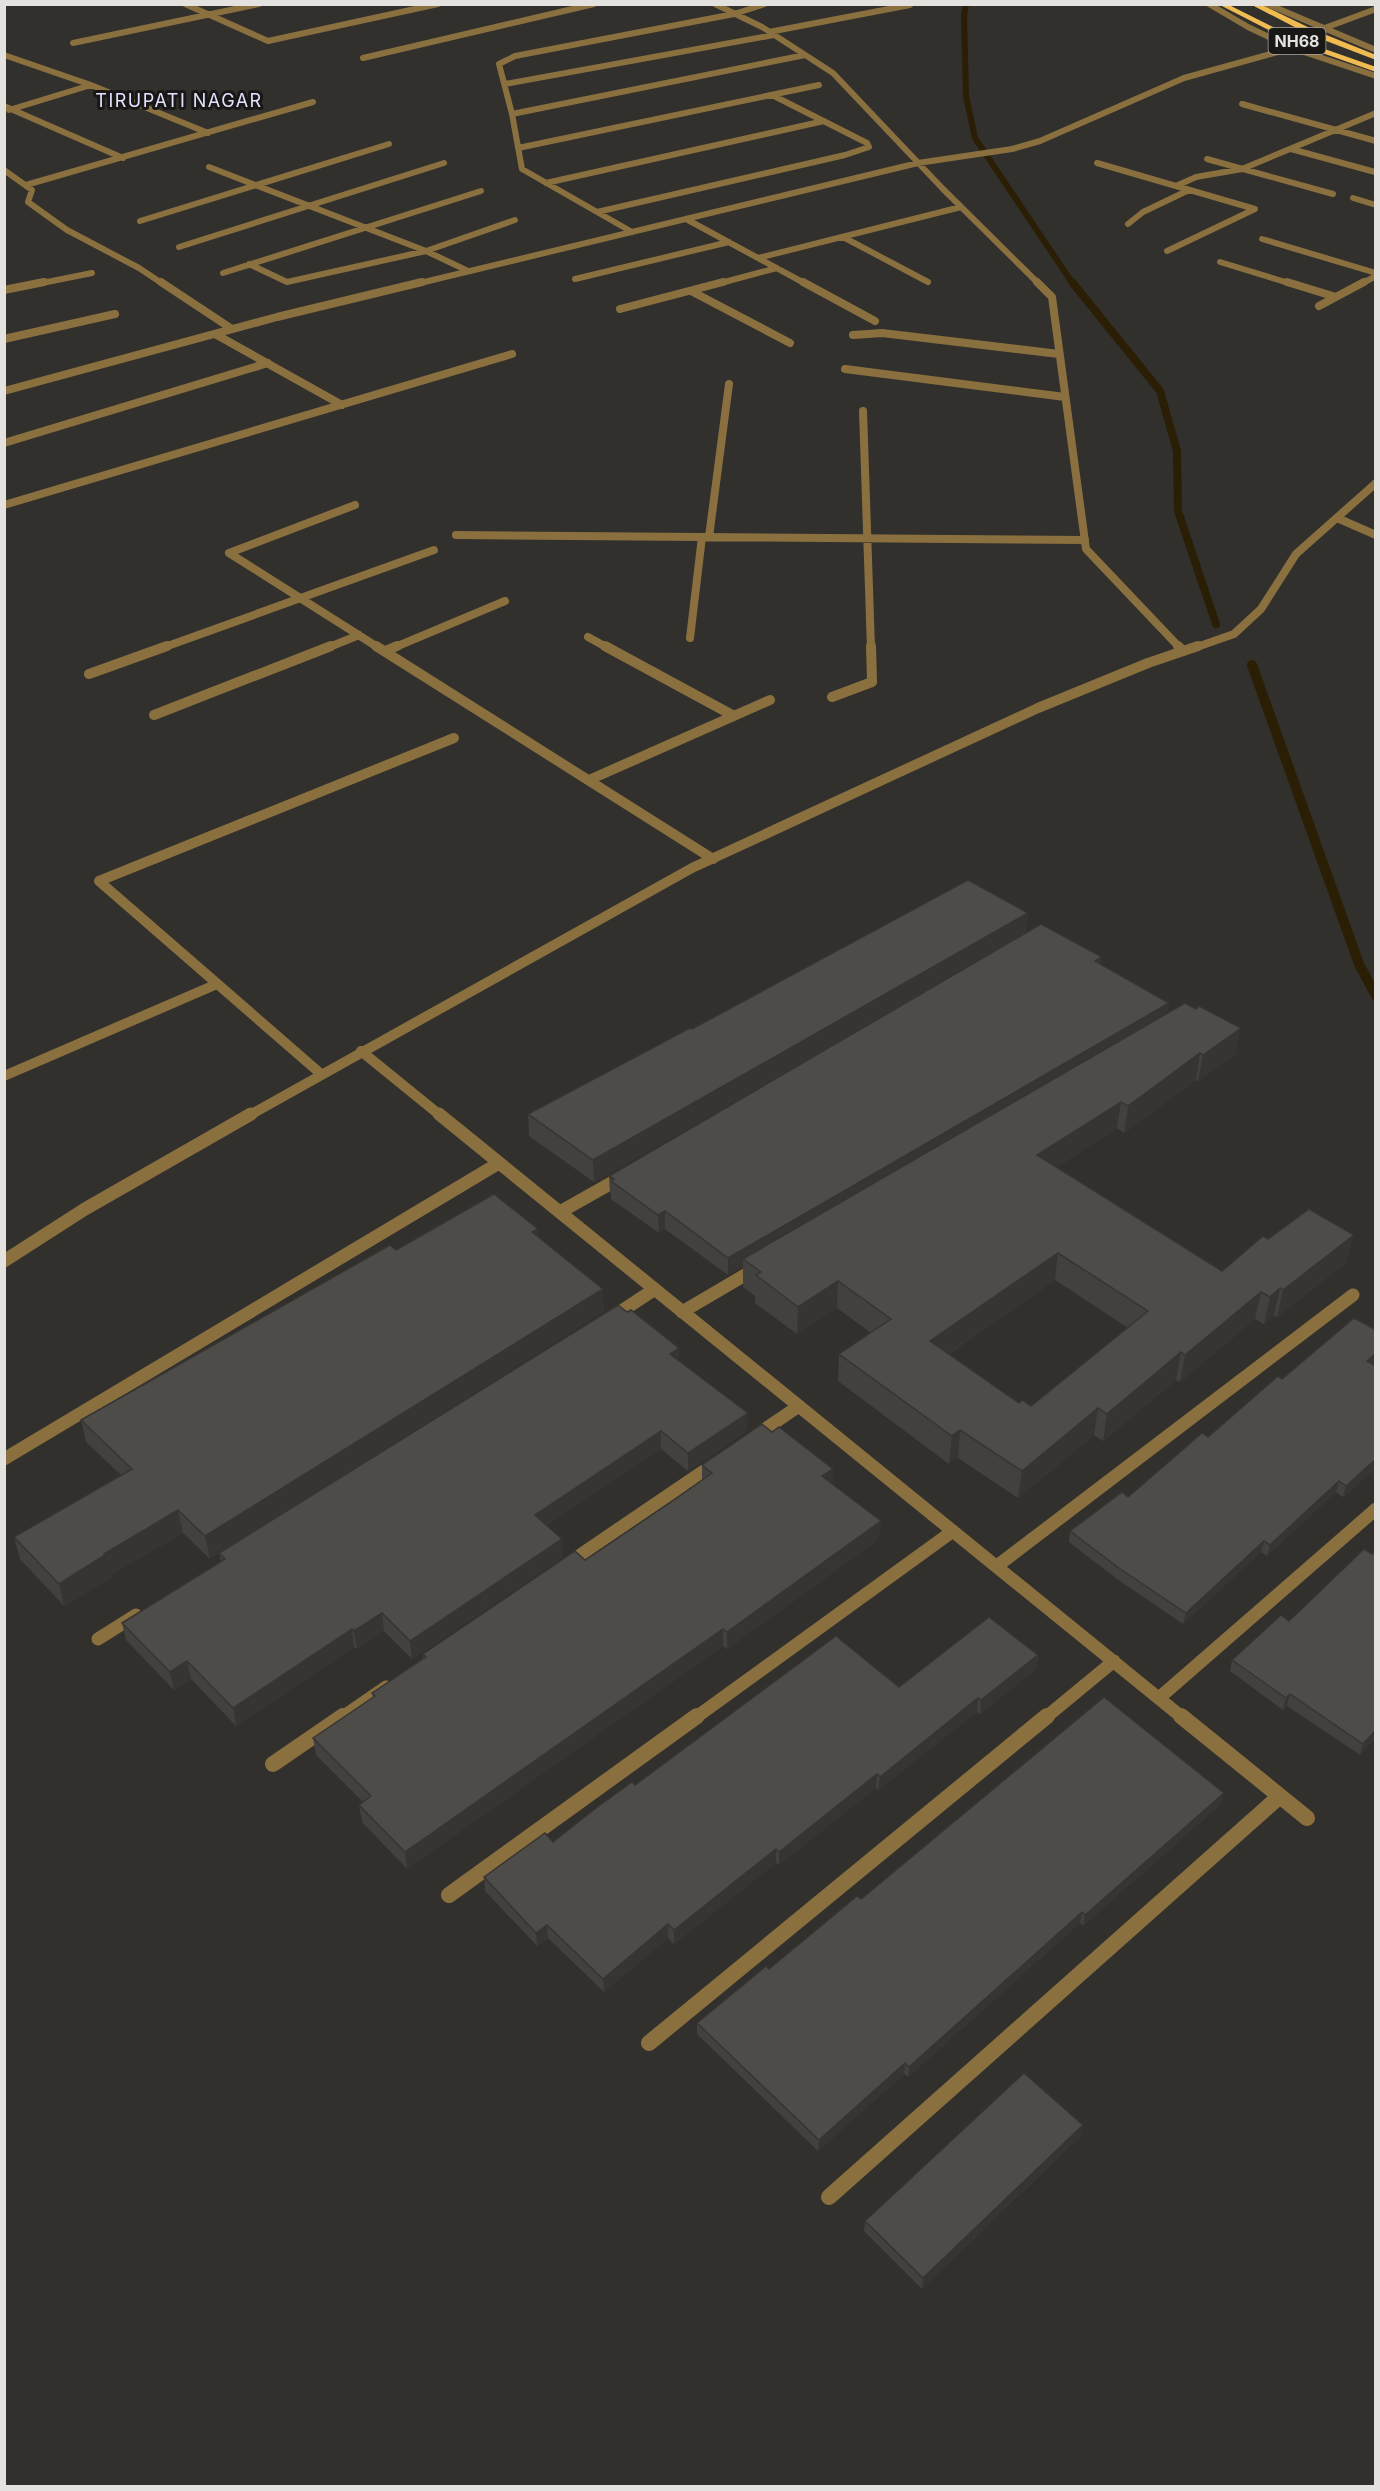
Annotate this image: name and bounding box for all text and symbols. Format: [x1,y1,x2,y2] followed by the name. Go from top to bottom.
[1268,28,1326,54] road number: NH68
[95,90,263,111] district label: TIRUPATI NAGAR

